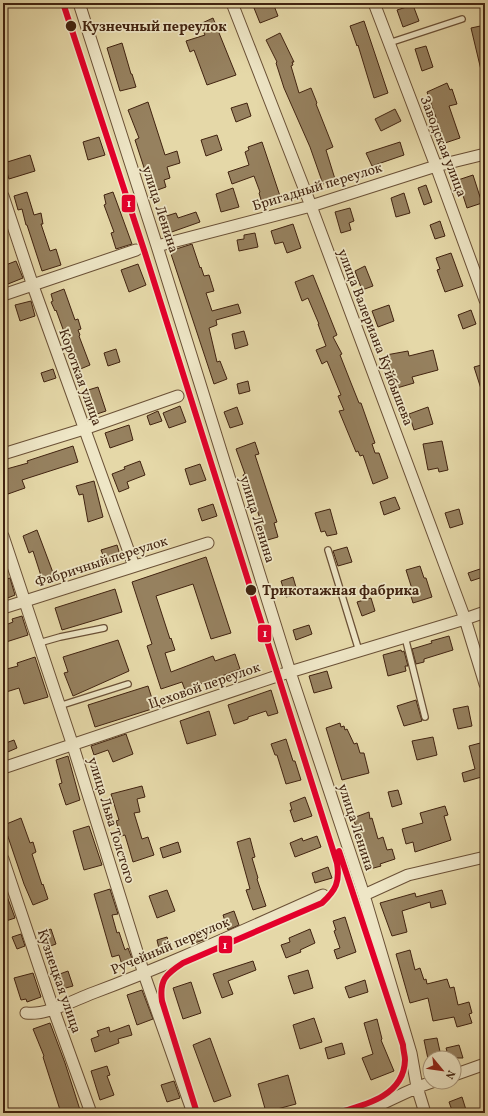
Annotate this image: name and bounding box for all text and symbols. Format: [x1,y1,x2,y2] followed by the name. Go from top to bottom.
[82,18,227,37] place label: Кузнечный переулок
[64,19,78,33] marker: Кузнечный переулок
[415,93,471,200] street label: Заводская улица
[250,158,385,216] street label: Бригадный переулок
[137,164,183,255] street label: улица Ленина
[121,194,136,213] line badge: 1
[127,197,131,212] text: 1
[332,246,417,429] street label: улица Валериана Куйбышева
[53,326,106,429] street label: Короткая улица
[234,473,279,565] street label: улица Ленина
[33,532,171,593] street label: Фабричный переулок
[262,582,420,601] place label: Трикотажная фабрика
[244,583,258,597] marker: Трикотажная фабрика
[257,624,272,643] line badge: 1
[263,627,267,642] text: 1
[146,658,263,714] street label: Цеховой переулок
[82,755,139,886] street label: улица Льва Толстого
[333,782,379,873] street label: улица Ленина
[108,913,233,980] street label: Ручейный переулок
[32,927,85,1036] street label: Кузнецкая улица
[218,935,233,954] line badge: 1
[223,939,227,954] text: 1
[422,1050,462,1090] north arrow
[441,1067,458,1081] text: N

